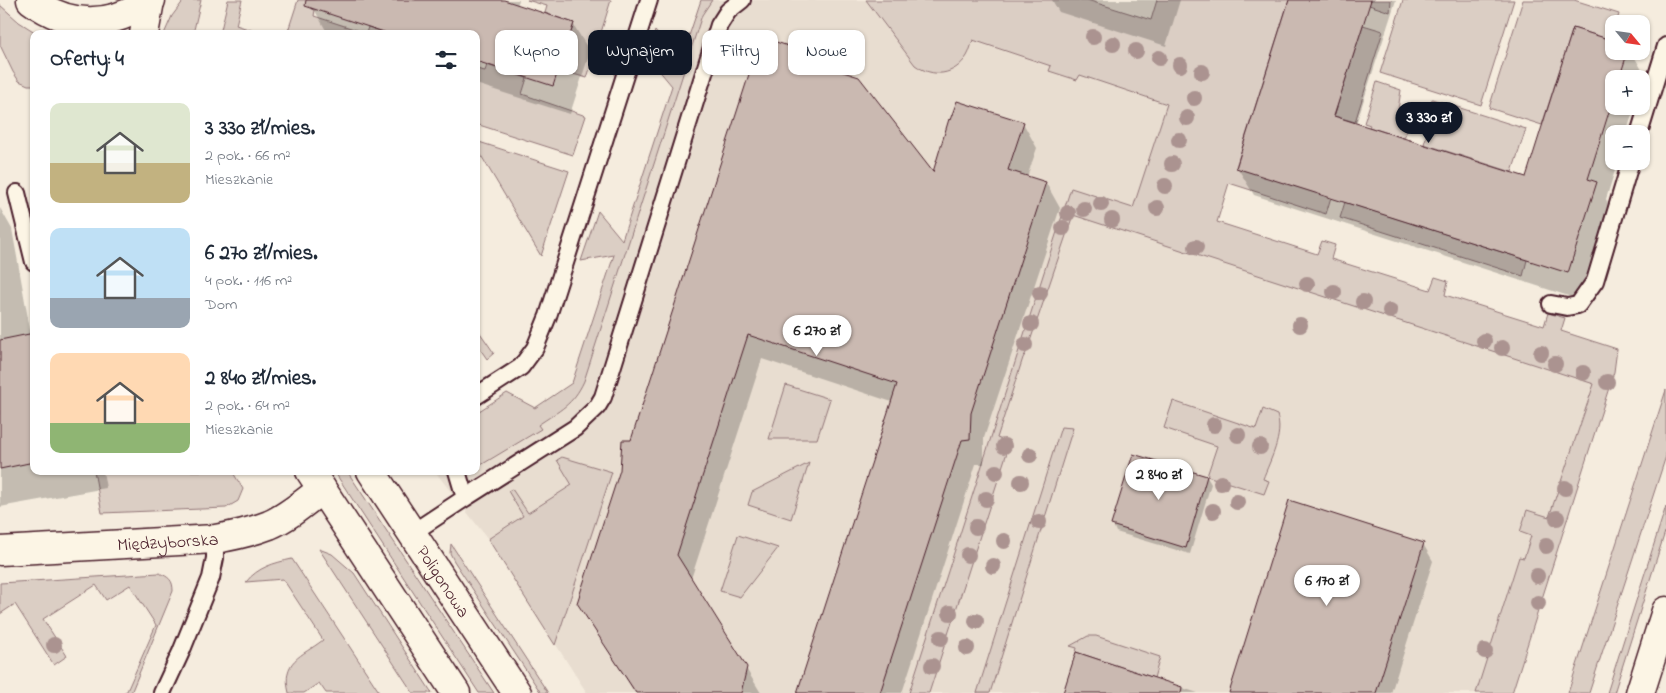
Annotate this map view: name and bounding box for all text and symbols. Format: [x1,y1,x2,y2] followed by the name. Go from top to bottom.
[1605,15,1650,60] north arrow
[1605,15,1650,170] map controls
[495,30,578,75] chip: Kupno
[588,30,692,75] chip: Wynajem
[702,30,778,75] chip: Filtry
[788,30,865,75] chip: Nowe
[50,45,124,75] text: Oferty: 4
[432,46,460,74] icon: filters
[1605,70,1650,115] button: +
[1377,102,1481,144] pin: 3 330 zł
[1406,106,1452,130] text: 3 330 zł
[205,114,315,144] text: 3 330 zł/mies.
[90,123,150,183] icon: home
[1605,125,1650,170] button: −
[205,144,290,168] text: 2 pok. · 66 m²
[205,168,273,192] text: Mieszkanie
[205,239,317,269] text: 6 270 zł/mies.
[90,248,150,308] icon: home
[205,269,292,293] text: 4 pok. · 116 m²
[205,293,237,317] text: Dom
[765,314,869,357] pin: 6 270 zł
[794,319,840,343] text: 6 270 zł
[205,364,316,394] text: 2 840 zł/mies.
[90,373,150,433] icon: home
[205,394,290,418] text: 2 pok. · 64 m²
[205,418,273,442] text: Mieszkanie
[1107,458,1211,501] pin: 2 840 zł
[1136,463,1182,487] text: 2 840 zł
[117,528,219,559] street label: Międzyborska
[409,541,475,624] street label: Poligonowa
[1275,564,1379,607] pin: 6 170 zł
[1305,569,1349,593] text: 6 170 zł

